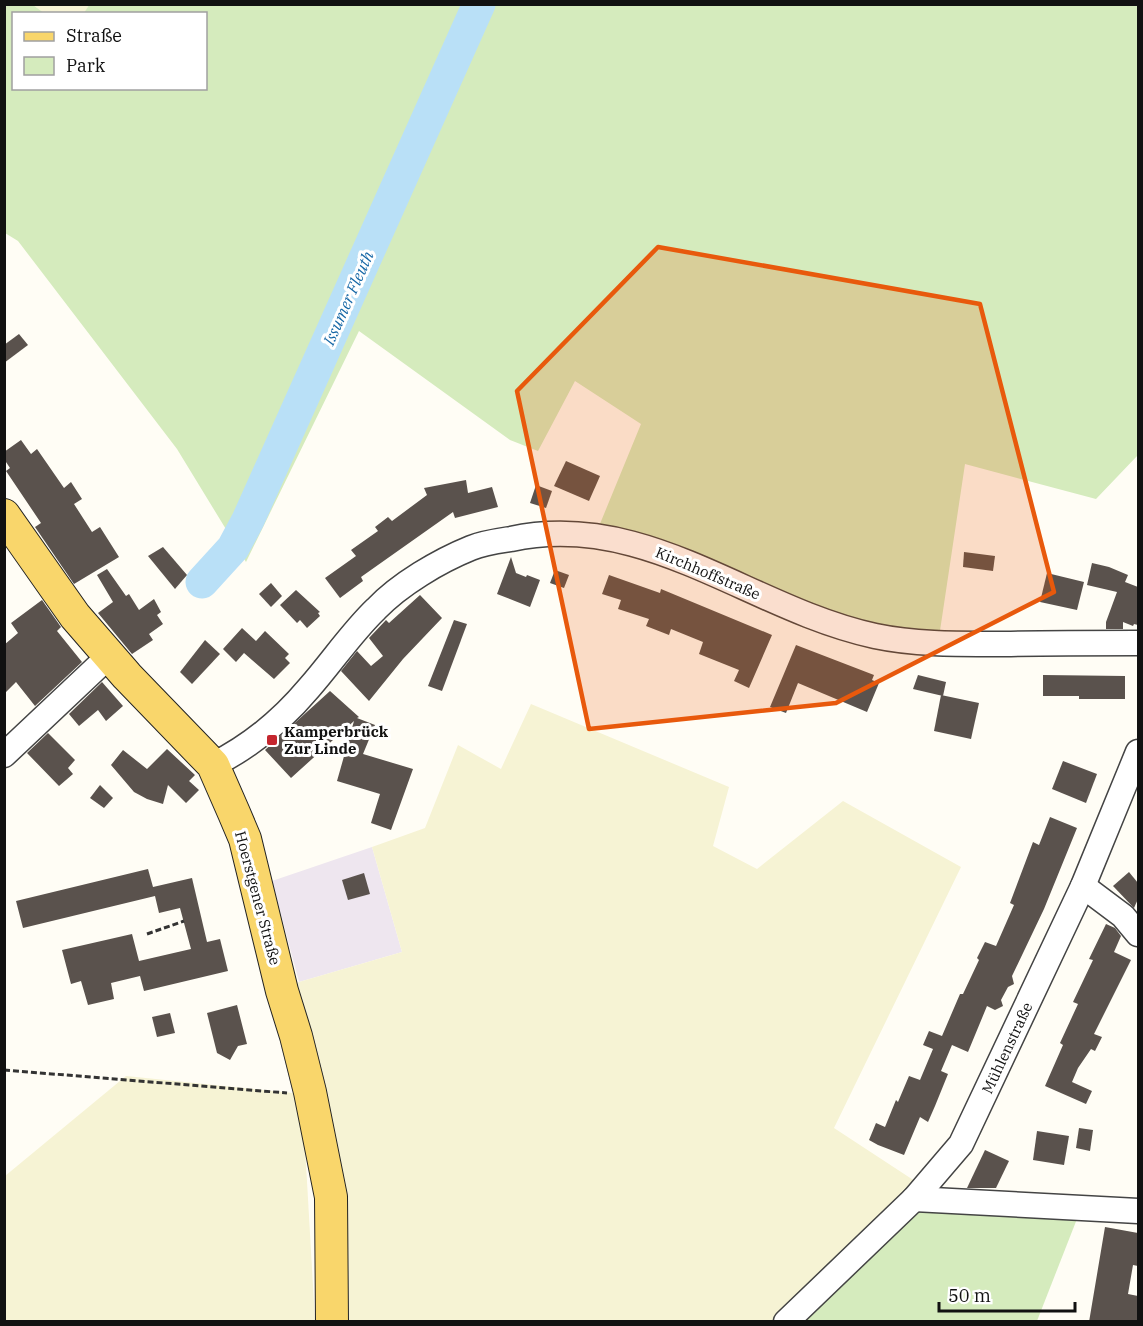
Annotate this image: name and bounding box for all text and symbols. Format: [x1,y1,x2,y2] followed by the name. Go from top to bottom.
[12,12,207,90] legend
[66,24,122,47] text: Straße
[66,54,106,77] text: Park
[318,248,378,349] water label: Issumer Fleuth
[653,542,763,604] street label: Kirchhoffstraße
[284,722,389,758] place label: Kamperbrück Zur Linde
[265,733,279,747] marker: Kamperbrück Zur Linde
[231,829,285,967] street label: Hoerstgener Straße
[978,999,1036,1097] street label: Mühlenstraße
[939,1275,1076,1313] scale bar
[948,1284,991,1307] text: 50 m

